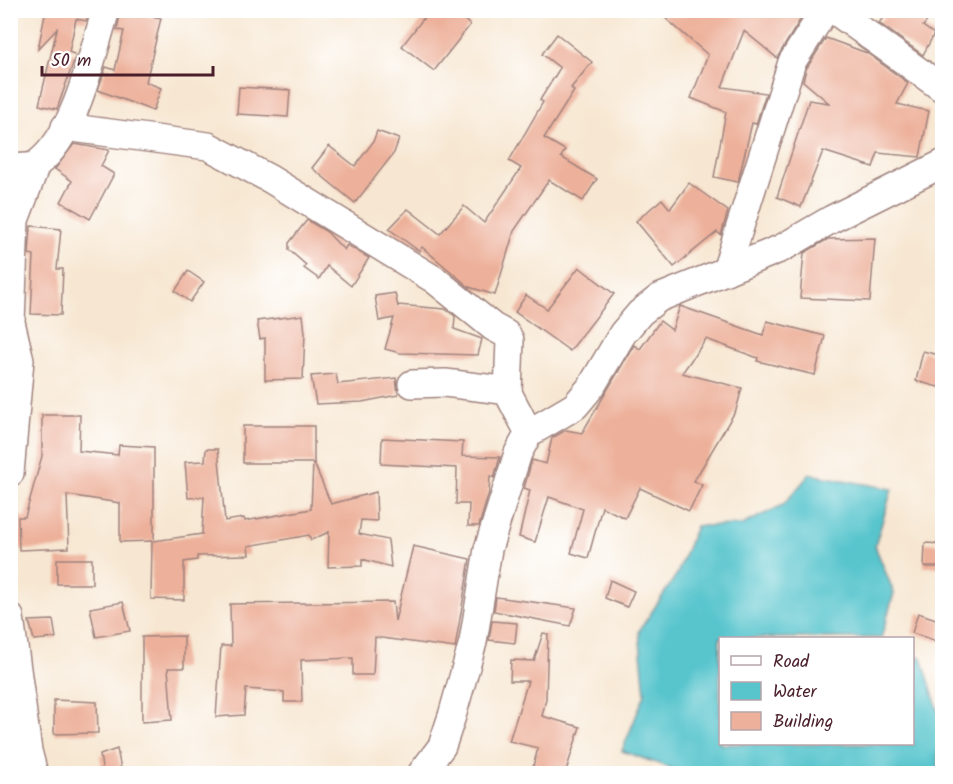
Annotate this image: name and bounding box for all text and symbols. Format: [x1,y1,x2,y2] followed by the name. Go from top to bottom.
[42,39,213,77] scale bar
[51,47,91,76] text: 50 m
[719,637,914,745] legend
[773,648,810,677] text: Road
[773,678,818,707] text: Water
[773,708,833,737] text: Building

